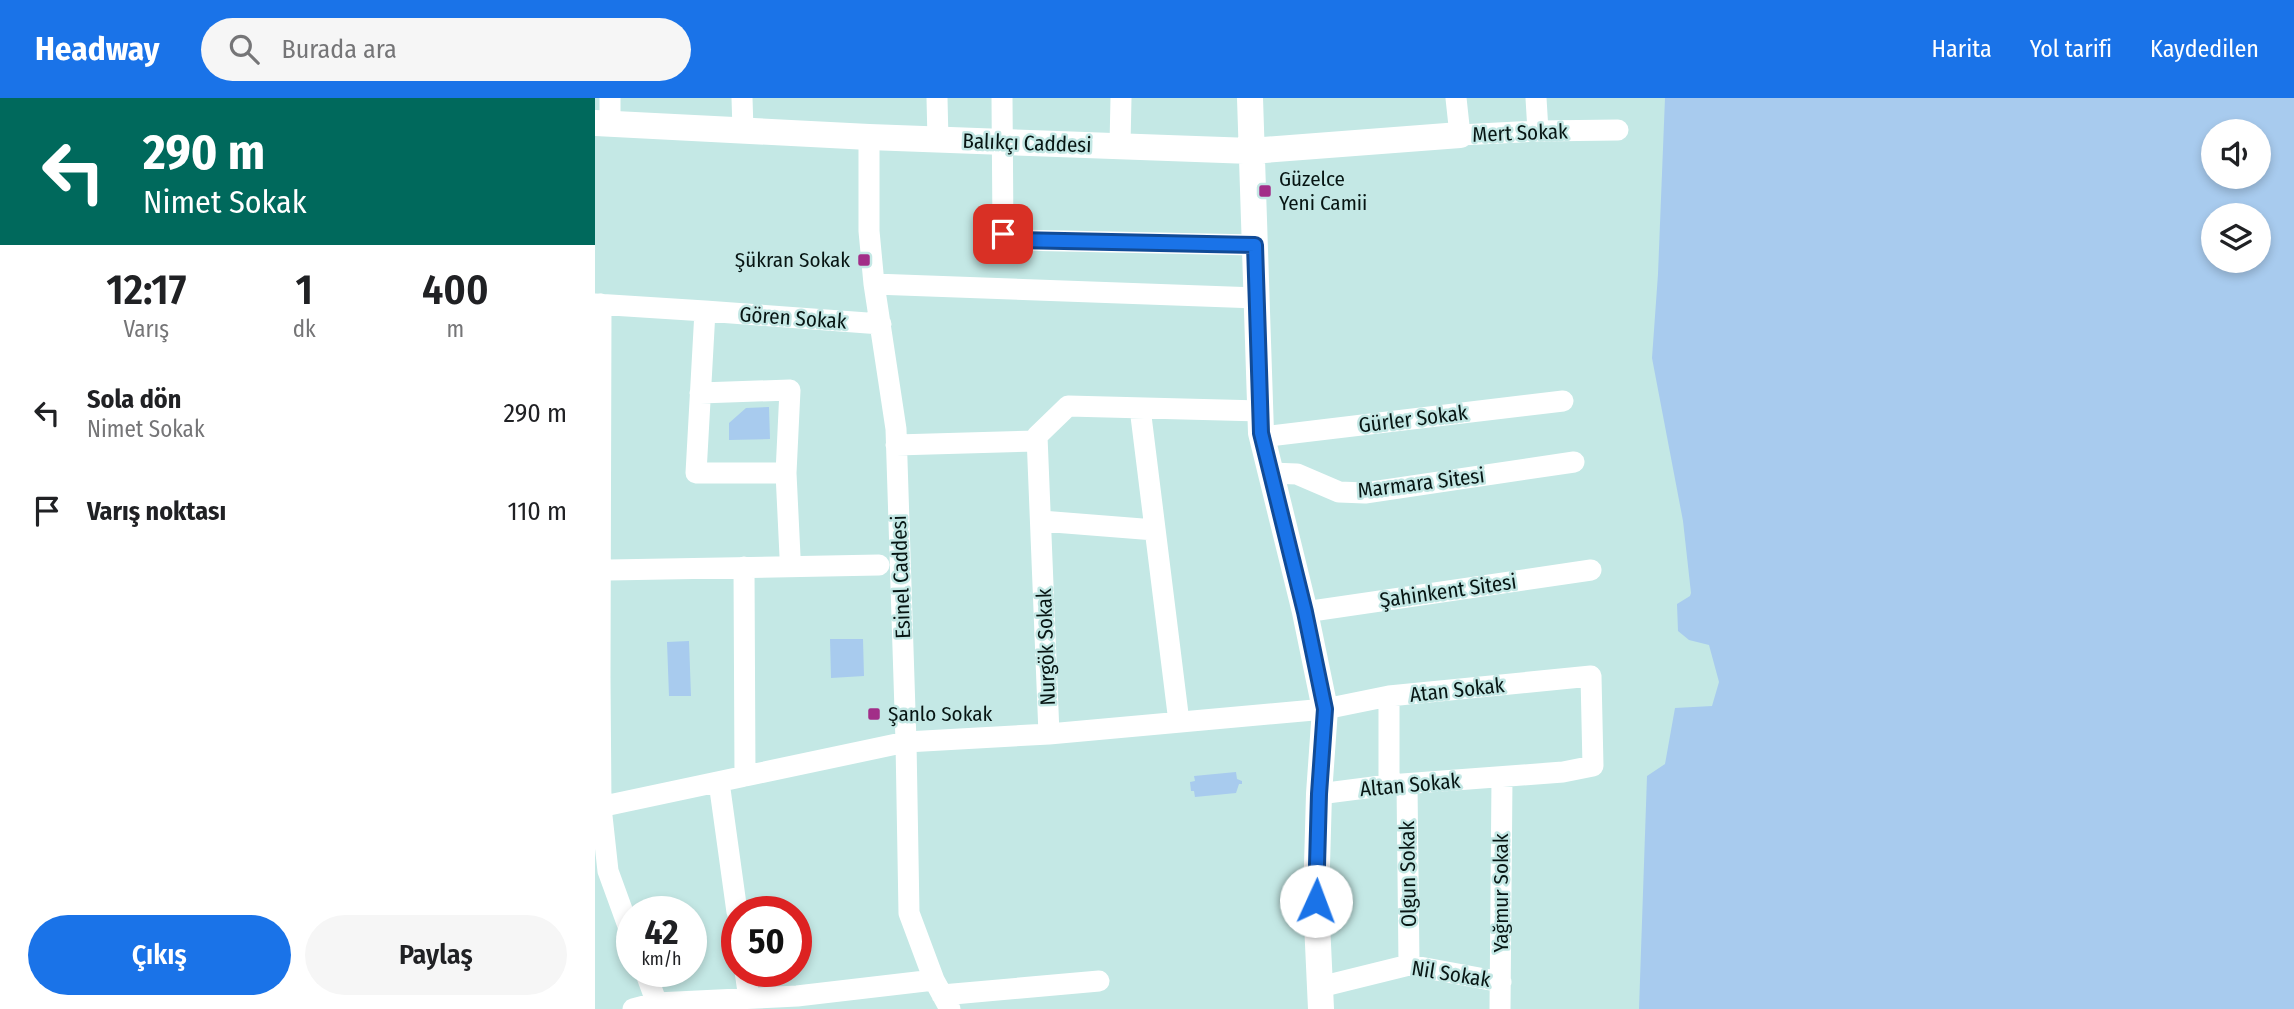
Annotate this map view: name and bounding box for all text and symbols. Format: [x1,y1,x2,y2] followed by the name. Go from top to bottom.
[201,18,691,81] search box
[35,29,159,69] text: Headway
[225,30,263,68] icon: search
[281,34,397,65] text: Burada ara
[1932,35,1992,63] text: Harita
[2030,35,2112,63] text: Yol tarifi
[2150,35,2259,63] text: Kaydedilen
[1472,118,1568,148] street label: Mert Sokak
[2201,119,2271,273] map controls
[2201,119,2271,189] button: sound
[143,123,265,182] text: 290 m
[28,126,119,217] icon: left
[962,128,1092,158] street label: Balıkçı Caddesi
[1279,166,1367,216] place label: Güzelce Yeni Camii
[143,183,307,221] text: Nimet Sokak
[1257,183,1273,199] marker: Güzelce Yeni Camii
[2201,203,2271,273] button: layers
[973,204,1033,264] pin
[984,215,1022,253] icon: arrive
[735,247,850,273] place label: Şükran Sokak
[856,252,872,268] marker: Şükran Sokak
[106,265,186,315] text: 12:17
[295,265,313,315] text: 1
[422,265,489,315] text: 400
[739,301,848,335] street label: Gören Sokak
[123,315,169,343] text: Varış
[293,315,316,343] text: dk
[447,315,464,343] text: m
[87,384,181,415] text: Sola dön
[28,394,66,432] icon: left
[503,398,567,429] text: 290 m
[1357,399,1469,439] street label: Gürler Sokak
[87,415,205,443] text: Nimet Sokak
[1356,462,1486,504] street label: Marmara Sitesi
[28,492,66,530] icon: arrive
[87,496,226,527] text: Varış noktası
[507,496,567,527] text: 110 m
[886,515,916,639] street label: Esinel Caddesi
[1378,569,1518,613] street label: Şahinkent Sitesi
[1031,588,1061,706] street label: Nurgök Sokak
[1408,672,1506,708] street label: Atan Sokak
[888,701,992,727] place label: Şanlo Sokak
[866,706,882,722] marker: Şanlo Sokak
[1359,768,1461,802] street label: Altan Sokak
[1394,820,1422,927] street label: Olgun Sokak
[1488,833,1514,953] street label: Yağmur Sokak
[1279,864,1353,938] position arrow
[721,896,812,987] speed limit sign: 50
[645,911,678,953] text: 42
[28,915,291,995] button: Çıkış
[305,915,567,995] button: Paylaş
[641,948,682,970] text: km/h
[1410,955,1493,993] street label: Nil Sokak

